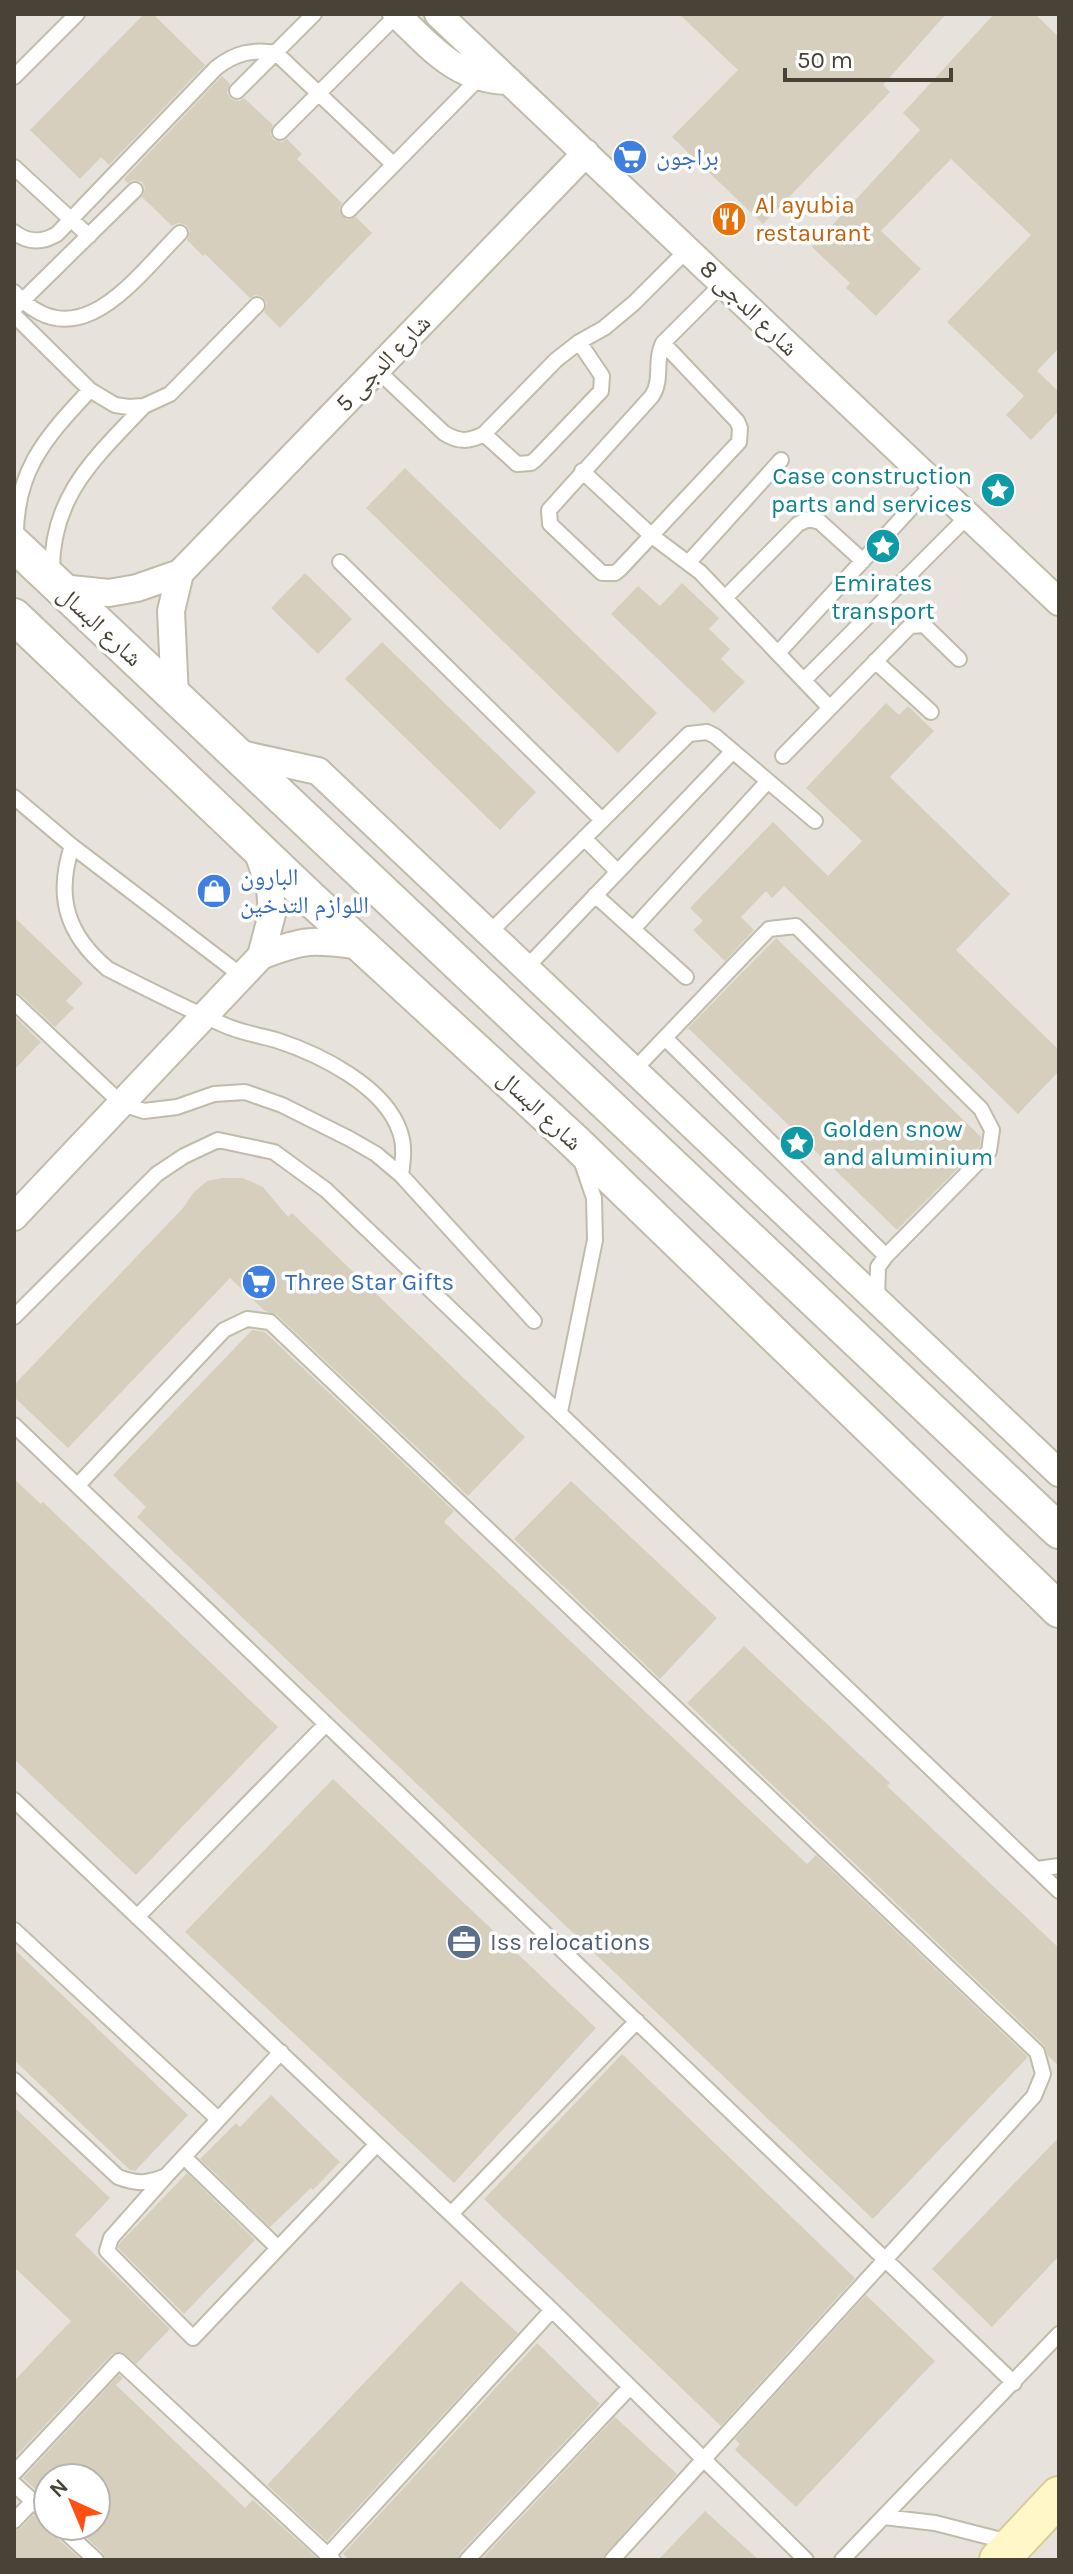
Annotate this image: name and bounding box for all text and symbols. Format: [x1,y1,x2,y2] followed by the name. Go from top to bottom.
[785,32,951,82] scale bar
[797,46,853,74] text: 50 m
[611,138,649,176] supermarket icon: براجون
[656,143,719,171] place label: براجون
[755,191,871,247] place label: Al ayubia restaurant
[710,200,748,238] restaurant icon: Al ayubia restaurant
[693,254,804,362] street label: شارع الدجى 8
[330,308,437,418] street label: شارع الدجى 5
[771,462,972,518] place label: Case construction parts and services
[979,471,1017,509] place icon: Case construction parts and services
[864,527,902,565] place icon: Emirates transport
[832,569,934,625] place label: Emirates transport
[51,580,148,673] street label: شارع البسال
[240,863,369,921] place label: البارون اللوازم التدخين
[195,872,233,910] shop icon: البارون اللوازم التدخين
[491,1064,588,1157] street label: شارع البسال
[823,1115,993,1171] place label: Golden snow and aluminium
[778,1124,816,1162] place icon: Golden snow and aluminium
[240,1263,278,1301] supermarket icon: Three Star Gifts
[285,1268,454,1296] place label: Three Star Gifts
[445,1923,483,1961] office icon: Iss relocations
[490,1928,650,1956] place label: Iss relocations
[32,2462,112,2542] north arrow
[44,2473,74,2503] text: N

